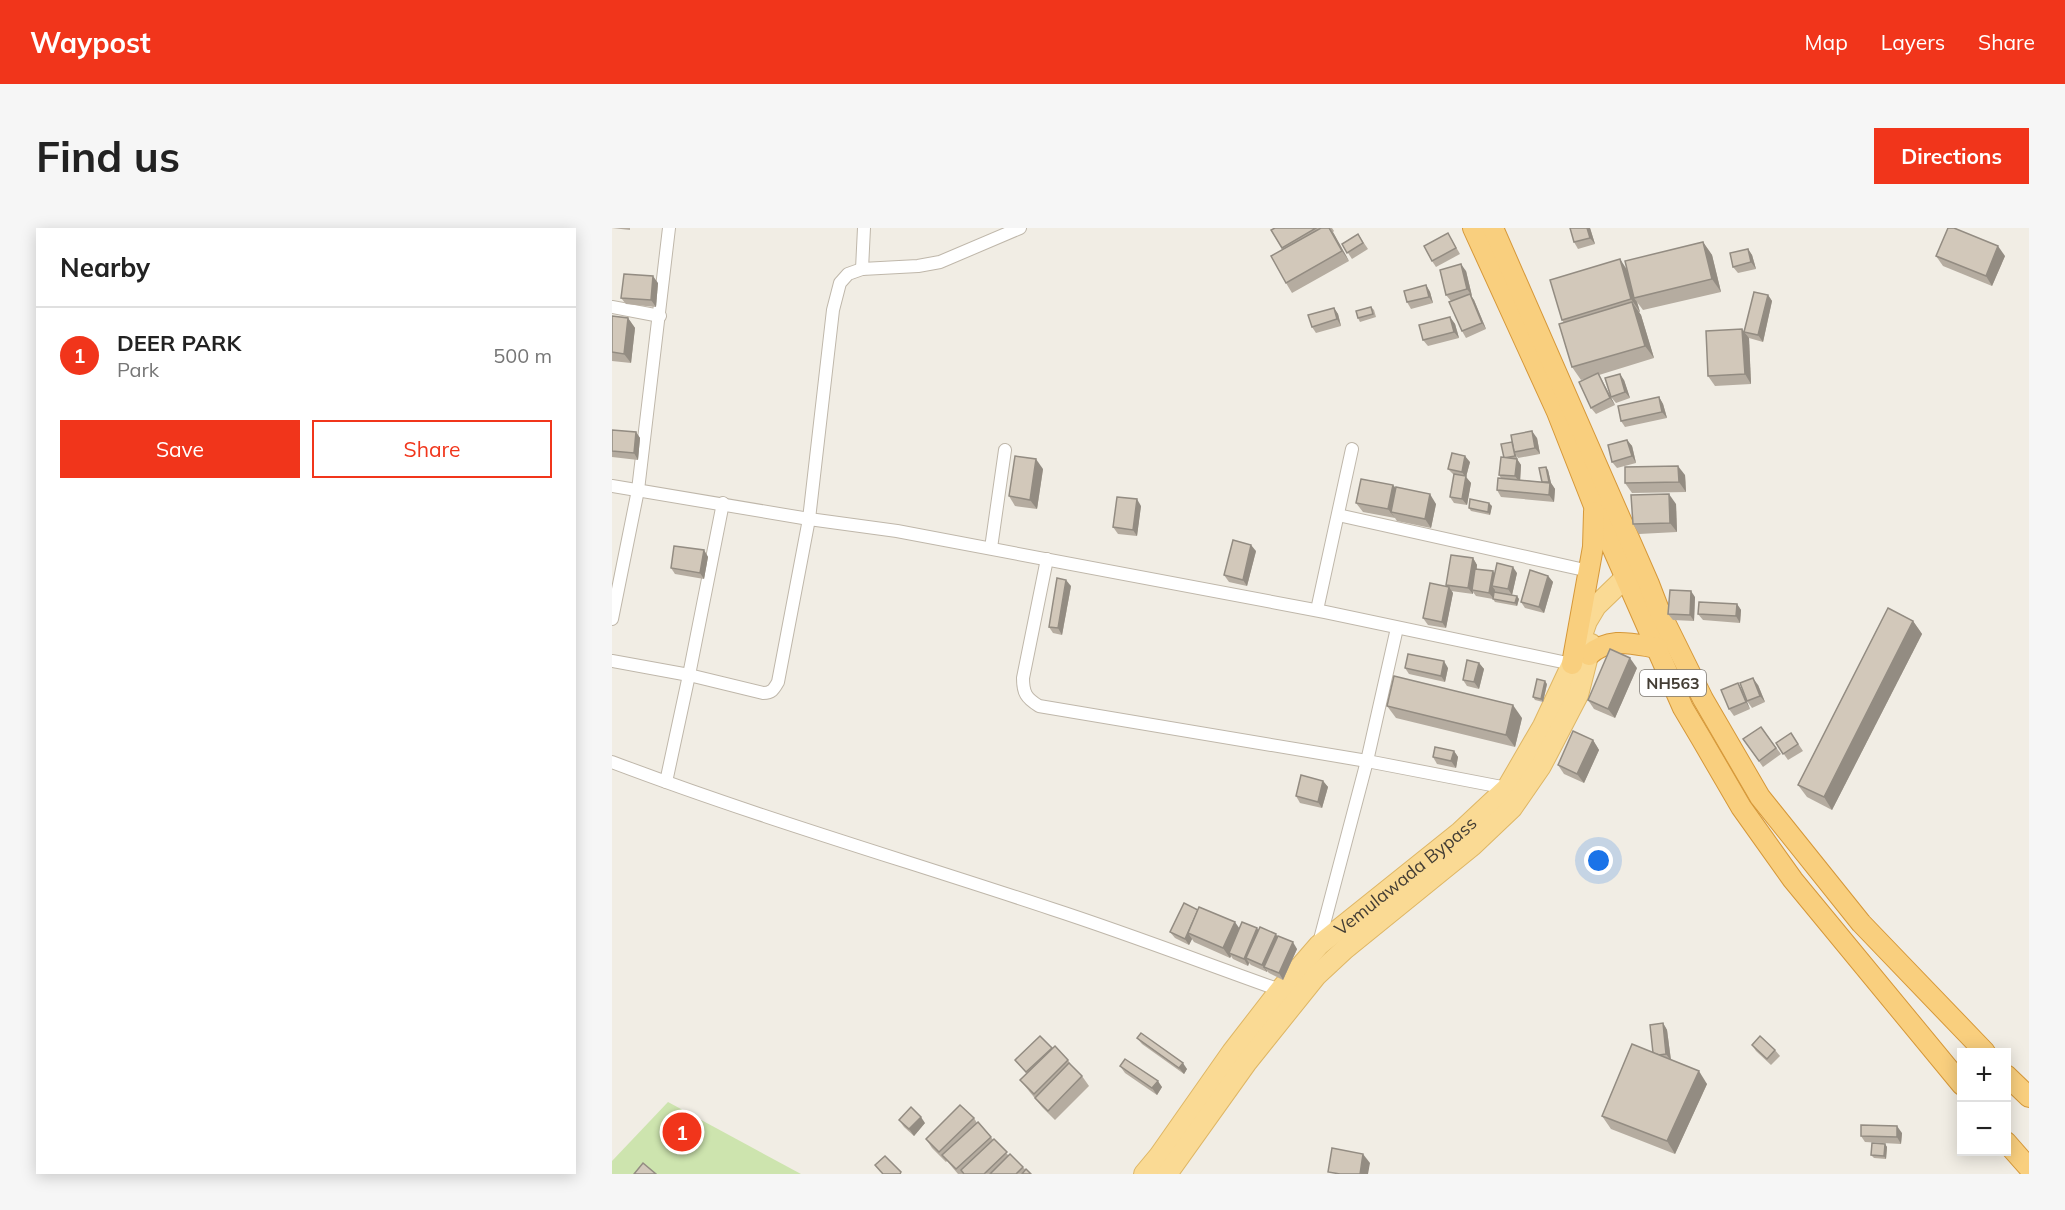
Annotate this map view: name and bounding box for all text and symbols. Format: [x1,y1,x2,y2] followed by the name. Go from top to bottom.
[30,25,151,60] text: Waypost
[1805,29,1848,55] text: Map
[1881,29,1945,55] text: Layers
[1978,29,2035,55] text: Share
[1874,128,2029,184] button: Directions
[36,130,180,183] text: Find us
[60,251,150,284] text: Nearby
[117,329,241,357] text: DEER PARK
[74,343,86,368] text: 1
[493,343,552,368] text: 500 m
[117,357,159,382] text: Park
[60,420,300,478] button: Save
[312,420,552,478] button: Share
[1640,670,1706,696] road number: NH563
[1329,811,1481,940] street label: Vemulawada Bypass
[1584,846,1613,875] your location
[1957,1048,2011,1156] map controls
[1957,1048,2011,1102] button: +
[1957,1102,2011,1156] button: −
[662,1110,702,1154] pin: 1

